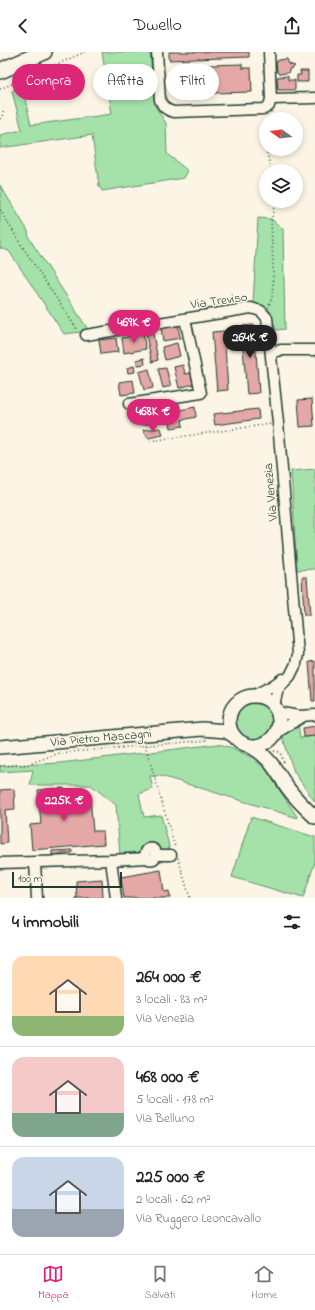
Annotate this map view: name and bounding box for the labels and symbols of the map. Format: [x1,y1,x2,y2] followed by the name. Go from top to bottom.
[259,112,303,156] north arrow
[188,288,249,315] street label: Via Treviso
[101,310,167,344] pin: 469K €
[217,325,283,359] pin: 264K €
[120,399,186,433] pin: 468K €
[259,462,283,523] street label: Via Venezia
[49,724,153,753] street label: Via Pietro Mascagni
[31,788,97,822] pin: 225K €
[12,870,122,889] scale bar

